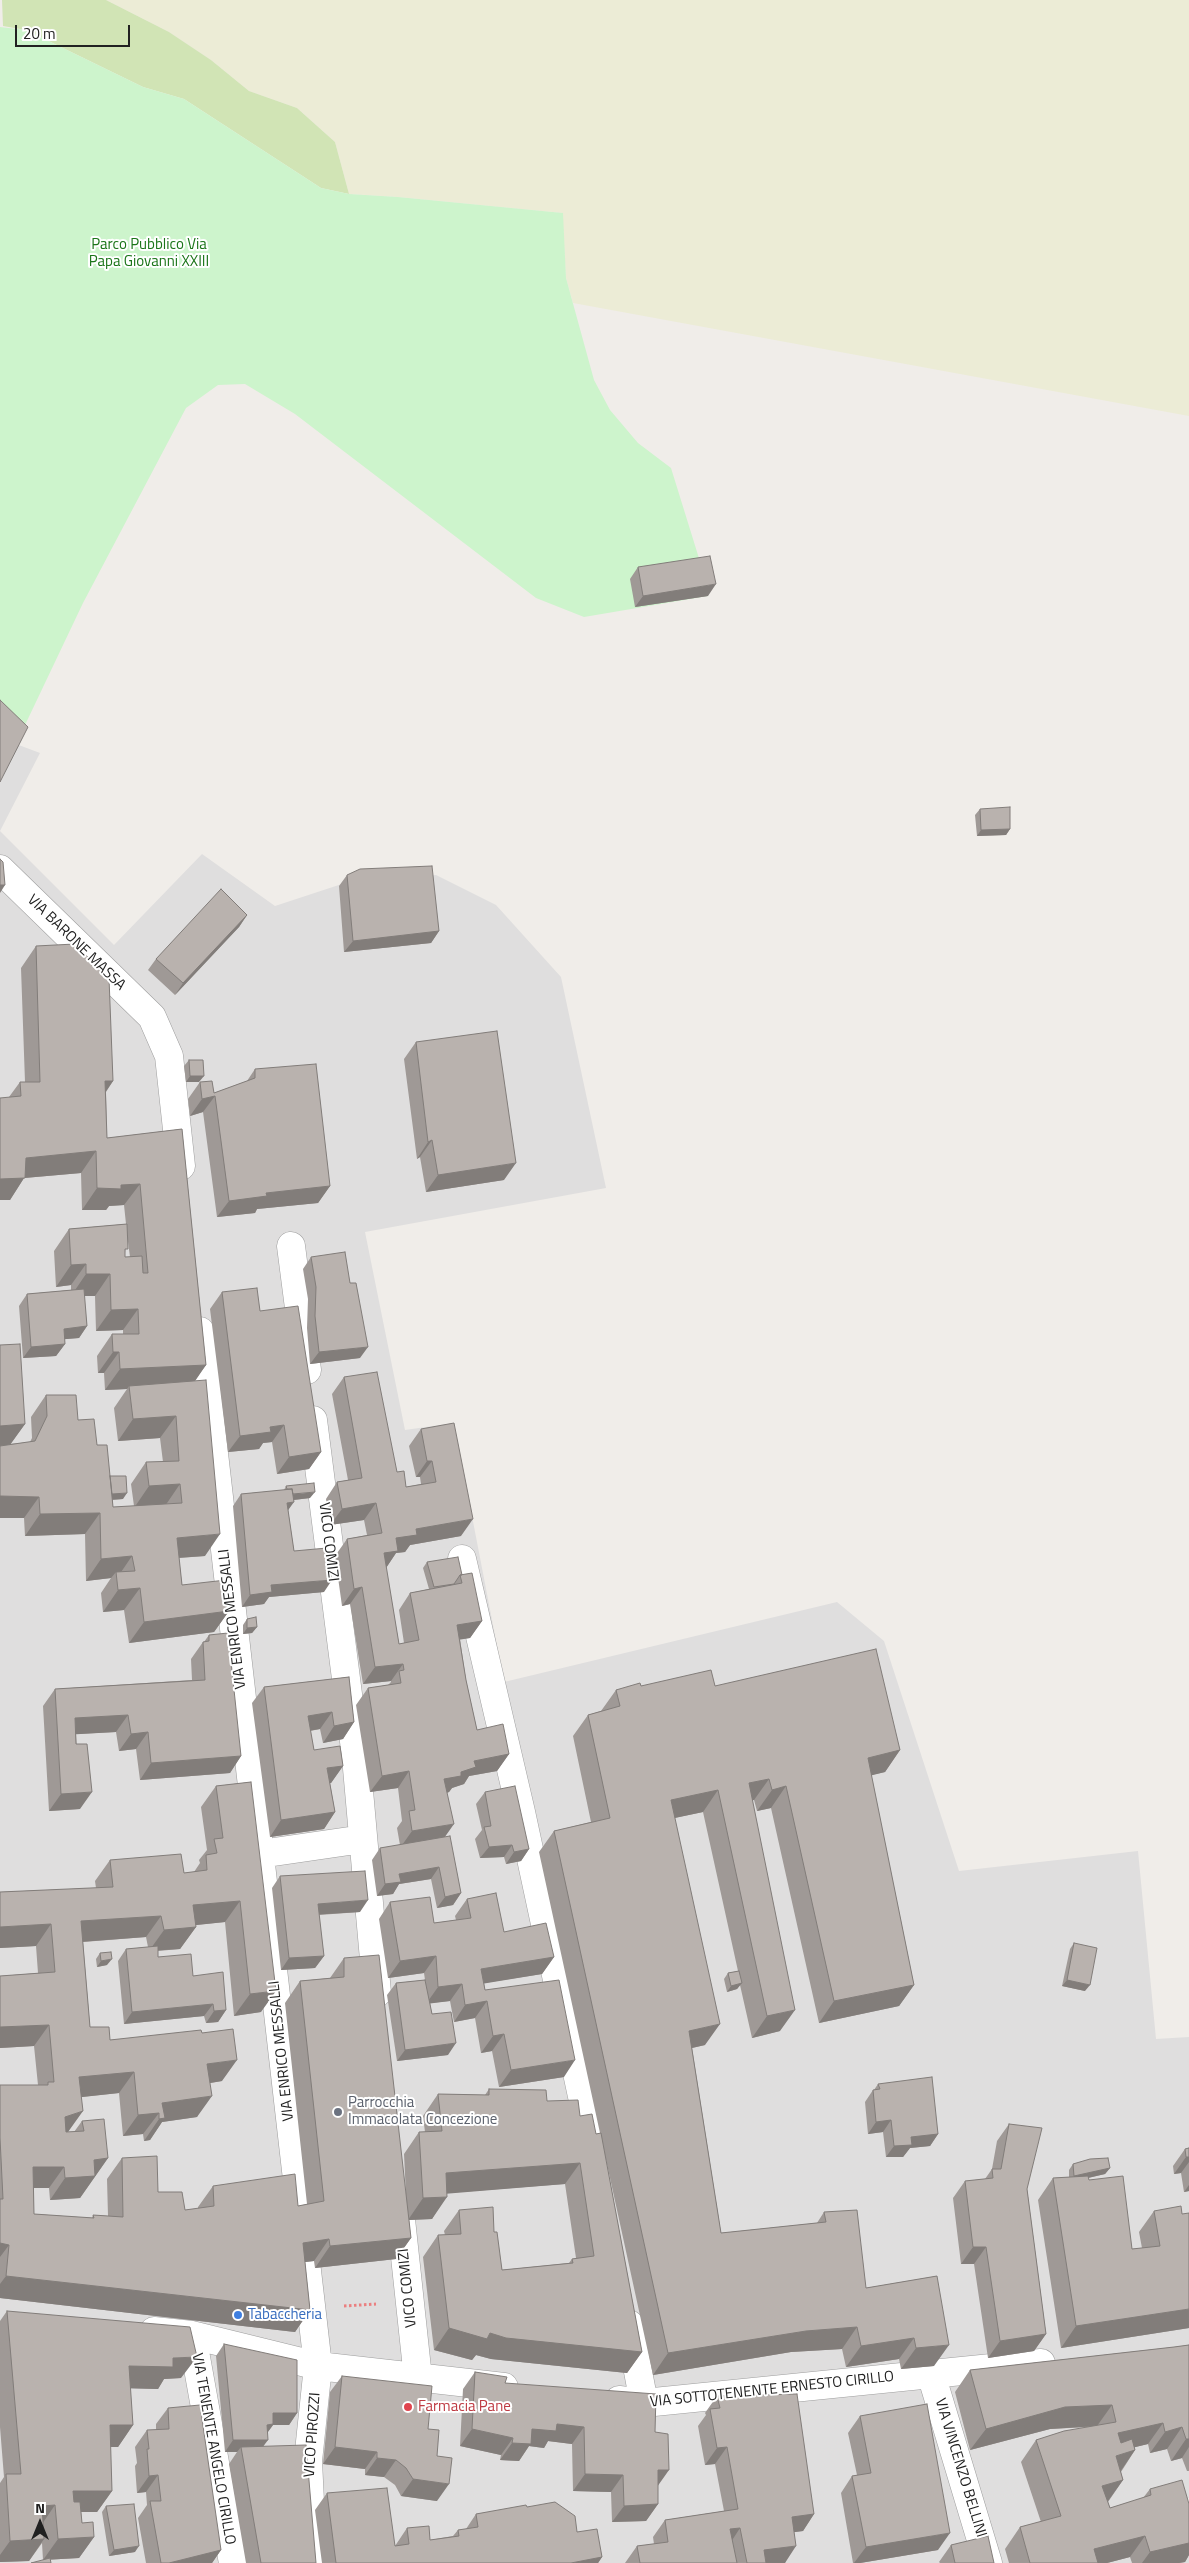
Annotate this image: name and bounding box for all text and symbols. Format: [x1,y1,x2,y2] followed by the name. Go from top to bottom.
[18,15,132,47] scale bar
[23,22,56,45] text: 20 m
[89,236,209,271] park label: Parco Pubblico Via Papa Giovanni XXIII
[23,891,129,995] street label: VIA BARONE MASSA
[314,1501,342,1583] street label: VICO COMIZI
[215,1548,251,1690] street label: VIA ENRICO MESSALLI
[266,1980,298,2122] street label: VIA ENRICO MESSALLI
[348,2094,497,2129] place label: Parrocchia Immacolata Concezione
[332,2106,344,2118] marker: Parrocchia Immacolata Concezione
[395,2248,421,2328] street label: VICO COMIZI
[248,2306,322,2324] place label: Tabaccheria
[232,2309,244,2321] marker: Tabaccheria
[187,2352,239,2546] street label: VIA TENENTE ANGELO CIRILLO
[649,2368,895,2412] street label: VIA SOTTOTENENTE ERNESTO CIRILLO
[301,2392,325,2478] street label: VICO PIROZZI
[930,2396,990,2540] street label: VIA VINCENZO BELLINI
[418,2398,511,2416] place label: Farmacia Pane
[402,2401,414,2413] marker: Farmacia Pane
[35,2497,45,2518] text: N
[15,2498,65,2548] north arrow

